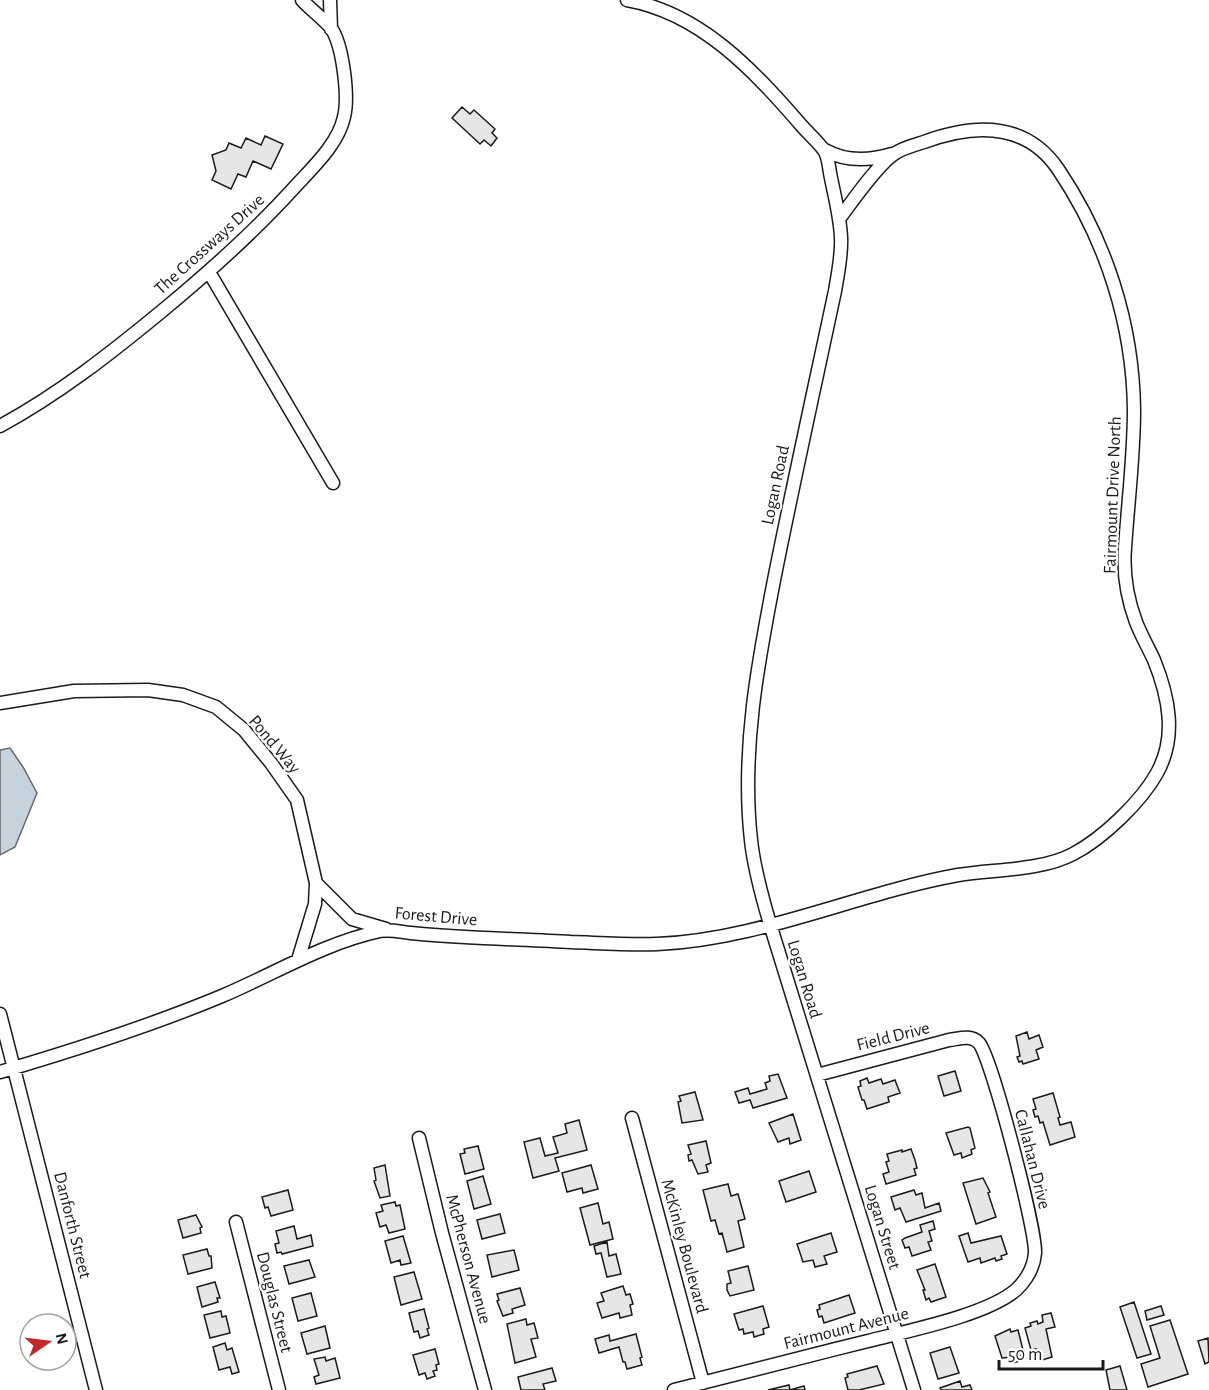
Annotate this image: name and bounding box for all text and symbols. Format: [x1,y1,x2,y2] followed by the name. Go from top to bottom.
[151,191,268,299] street label: The Crossways Drive
[1101,416,1125,574] street label: Fairmount Drive North
[759,444,793,527] street label: Logan Road
[245,712,304,777] street label: Pond Way
[394,904,478,930] street label: Forest Drive
[784,938,824,1021] street label: Logan Road
[855,1019,932,1055] street label: Field Drive
[1011,1108,1053,1211] street label: Callahan Drive
[50,1170,94,1281] street label: Danforth Street
[657,1177,711,1315] street label: McKinley Boulevard
[861,1183,903,1272] street label: Logan Street
[442,1193,494,1326] street label: McPherson Avenue
[253,1250,295,1355] street label: Douglas Street
[782,1305,911,1353] street label: Fairmount Avenue
[18,1312,78,1372] north arrow
[52,1331,71,1346] text: N
[999,1333,1102,1371] scale bar
[1008,1346,1042,1364] text: 50 m

